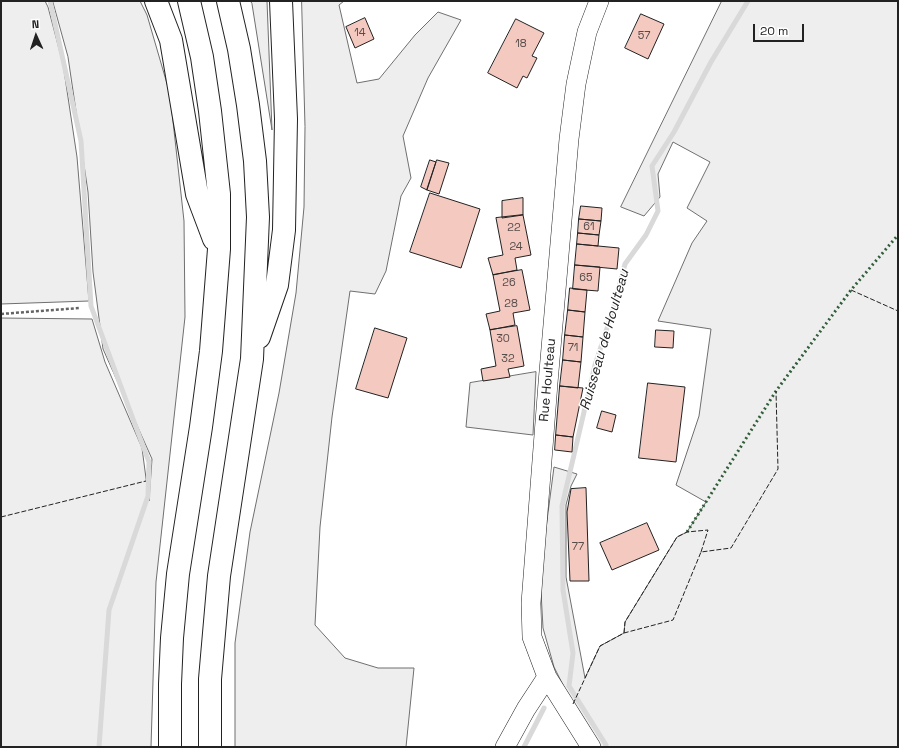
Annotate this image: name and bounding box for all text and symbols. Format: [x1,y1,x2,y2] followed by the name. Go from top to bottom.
[16,16,56,56] north arrow
[755,16,806,42] scale bar
[31,17,39,31] text: N
[760,23,788,39] text: 20 m
[354,26,366,40] house number: 14
[638,29,650,43] house number: 57
[515,37,527,51] house number: 18
[583,220,595,234] house number: 61
[507,221,521,235] house number: 22
[509,240,523,254] house number: 24
[577,268,633,412] water label: Ruisseau de Houlteau
[579,271,593,285] house number: 65
[502,276,516,290] house number: 26
[504,297,518,311] house number: 28
[496,332,510,346] house number: 30
[537,338,559,422] street label: Rue Houlteau
[568,341,578,355] house number: 71
[501,352,515,366] house number: 32
[572,540,584,554] house number: 77

